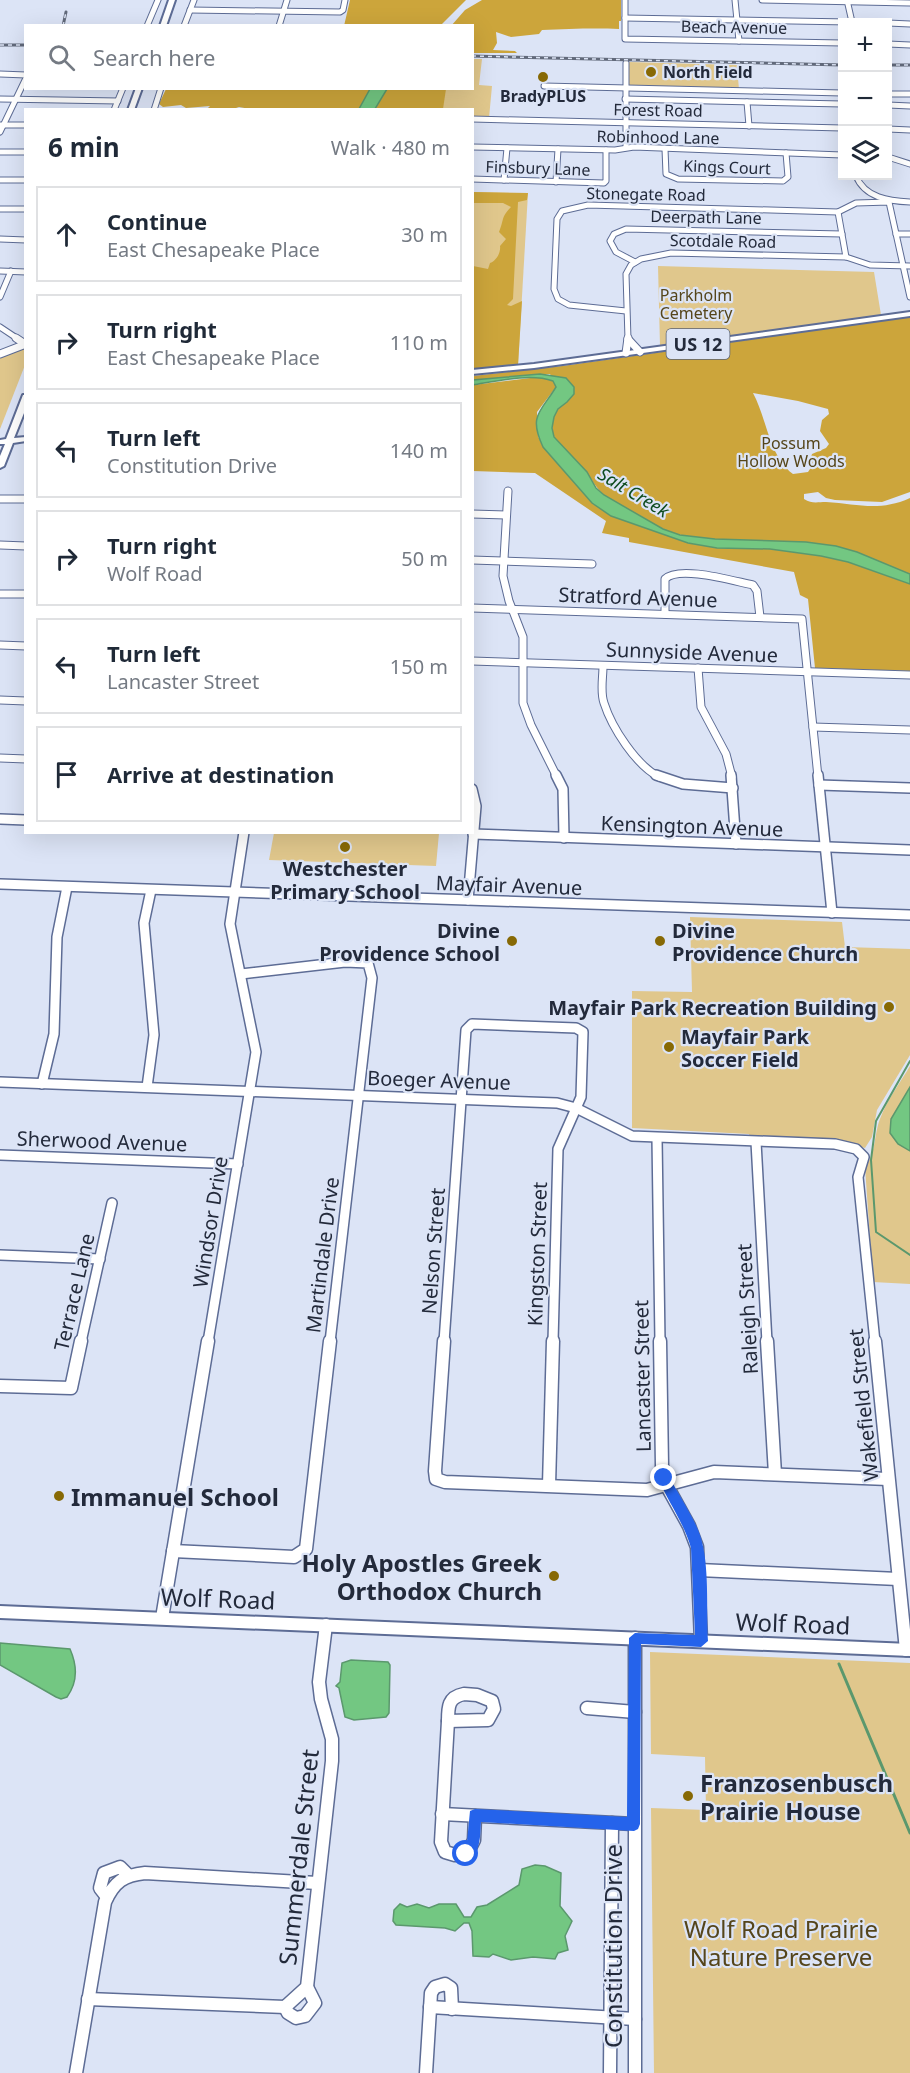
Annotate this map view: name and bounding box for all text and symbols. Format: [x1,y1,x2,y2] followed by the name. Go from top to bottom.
[681,15,787,39] street label: Beach Avenue
[838,18,892,180] map controls
[838,18,892,72] button: +
[24,24,474,90] search box
[45,41,78,74] icon: search
[93,42,215,72] text: Search here
[663,61,753,83] place label: North Field
[644,65,658,79] marker: North Field
[536,70,550,84] marker: BradyPLUS
[838,72,892,126] button: −
[500,85,586,107] place label: BradyPLUS
[613,98,703,122] street label: Forest Road
[596,125,720,149] street label: Robinhood Lane
[838,126,892,180] button: layers
[48,129,120,165] text: 6 min
[331,134,450,161] text: Walk · 480 m
[683,154,771,180] street label: Kings Court
[485,155,591,181] street label: Finsbury Lane
[586,182,706,206] street label: Stonegate Road
[650,205,762,229] street label: Deerpath Lane
[107,206,207,236] text: Continue
[50,218,83,251] icon: ahead
[401,221,448,248] text: 30 m
[670,229,776,253] street label: Scotdale Road
[107,236,320,263] text: East Chesapeake Place
[660,284,733,324] park label: Parkholm Cemetery
[107,314,217,344] text: Turn right
[50,326,83,359] icon: right
[390,329,448,356] text: 110 m
[666,329,730,359] road number: US 12
[107,344,320,371] text: East Chesapeake Place
[107,422,201,452] text: Turn left
[737,432,845,472] park label: Possum Hollow Woods
[50,434,83,467] icon: left
[390,437,448,464] text: 140 m
[107,452,277,479] text: Constitution Drive
[594,461,675,523] water label: Salt Creek
[107,530,217,560] text: Turn right
[50,542,83,575] icon: right
[401,545,448,572] text: 50 m
[107,560,203,587] text: Wolf Road
[558,581,718,613] street label: Stratford Avenue
[606,636,778,668] street label: Sunnyside Avenue
[107,638,201,668] text: Turn left
[50,650,83,683] icon: left
[390,653,448,680] text: 150 m
[107,668,259,695] text: Lancaster Street
[50,758,83,791] icon: arrive
[107,759,334,789] text: Arrive at destination
[600,809,784,843] street label: Kensington Avenue
[338,840,352,854] marker: Westchester Primary School
[270,855,420,905] place label: Westchester Primary School
[435,869,583,901] street label: Mayfair Avenue
[319,917,500,967] place label: Divine Providence School
[672,917,858,967] place label: Divine Providence Church
[505,934,519,948] marker: Divine Providence School
[653,934,667,948] marker: Divine Providence Church
[548,994,877,1021] place label: Mayfair Park Recreation Building
[882,1000,896,1014] marker: Mayfair Park Recreation Building
[681,1023,809,1073] place label: Mayfair Park Soccer Field
[662,1040,676,1054] marker: Mayfair Park Soccer Field
[367,1064,511,1096] street label: Boeger Avenue
[16,1125,188,1157] street label: Sherwood Avenue
[186,1154,234,1290] street label: Windsor Drive
[299,1175,345,1335] street label: Martindale Drive
[521,1181,553,1327] street label: Kingston Street
[415,1187,451,1315] street label: Nelson Street
[47,1231,101,1353] street label: Terrace Lane
[730,1243,764,1375] street label: Raleigh Street
[627,1300,657,1452] street label: Lancaster Street
[842,1327,884,1483] street label: Wakefield Street
[650,1464,676,1490] route end
[71,1480,279,1513] place label: Immanuel School
[52,1489,66,1503] marker: Immanuel School
[301,1546,542,1607] place label: Holy Apostles Greek Orthodox Church
[547,1569,561,1583] marker: Holy Apostles Greek Orthodox Church
[160,1580,276,1616] street label: Wolf Road
[735,1605,851,1641] street label: Wolf Road
[270,1747,326,1967] street label: Summerdale Street
[700,1766,893,1827] place label: Franzosenbusch Prairie House
[681,1789,695,1803] marker: Franzosenbusch Prairie House
[452,1840,478,1866] route start
[596,1844,629,2048] street label: Constitution Drive
[684,1912,878,1973] park label: Wolf Road Prairie Nature Preserve

